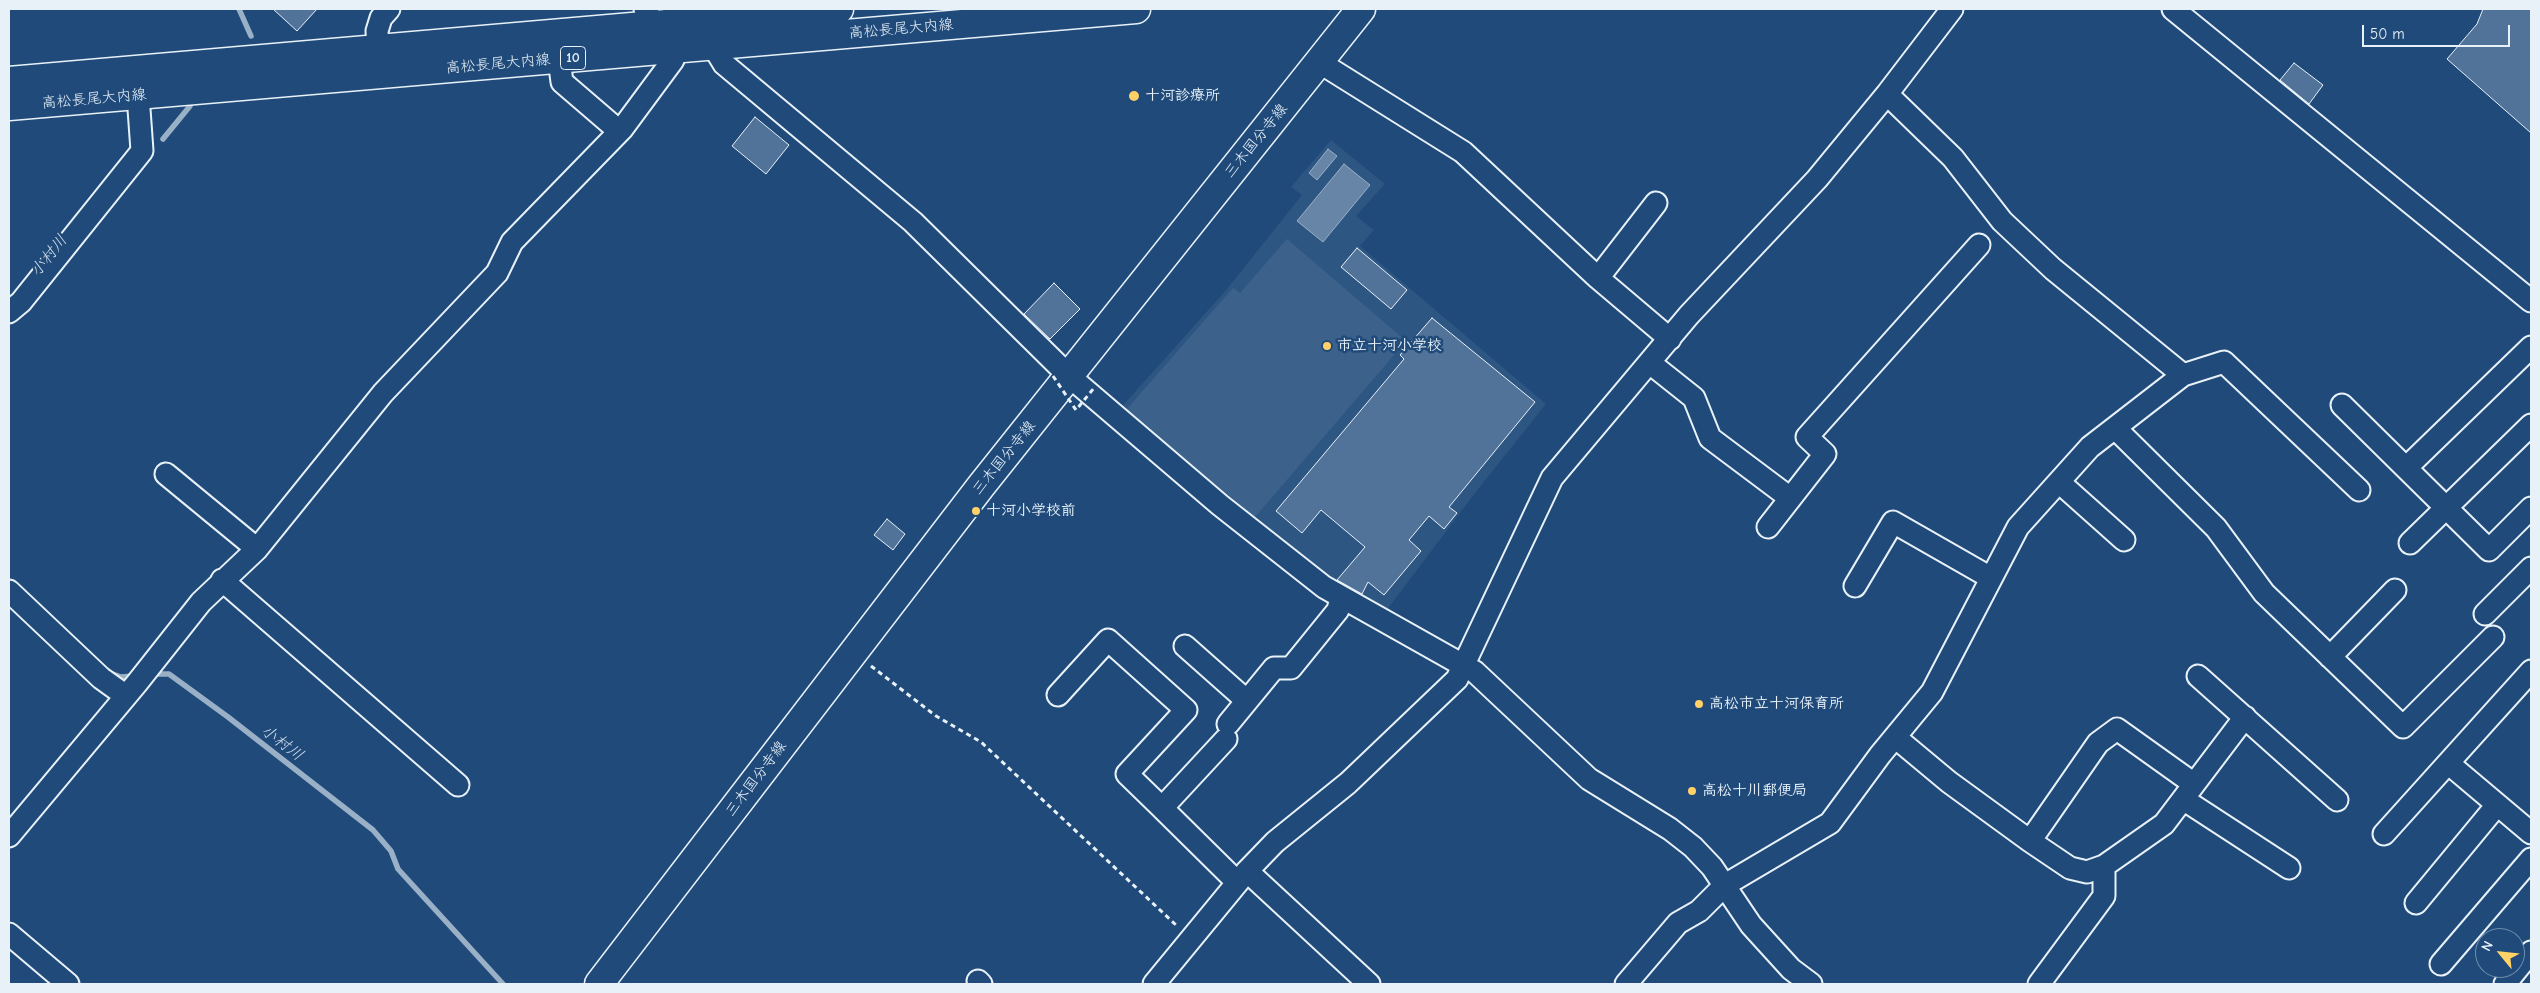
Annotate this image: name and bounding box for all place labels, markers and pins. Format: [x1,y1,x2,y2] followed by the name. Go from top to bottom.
[1145,87,1220,105] place label: 十河診療所
[1127,89,1141,103] marker: 十河診療所
[1337,337,1442,355] place label: 市立十河小学校
[1321,340,1333,352] marker: 市立十河小学校
[986,502,1076,520] place label: 十河小学校前
[970,505,982,517] marker: 十河小学校前
[1709,695,1844,713] place label: 高松市立十河保育所
[1693,698,1705,710] marker: 高松市立十河保育所
[1702,782,1807,800] place label: 高松十川郵便局
[1686,785,1698,797] marker: 高松十川郵便局

